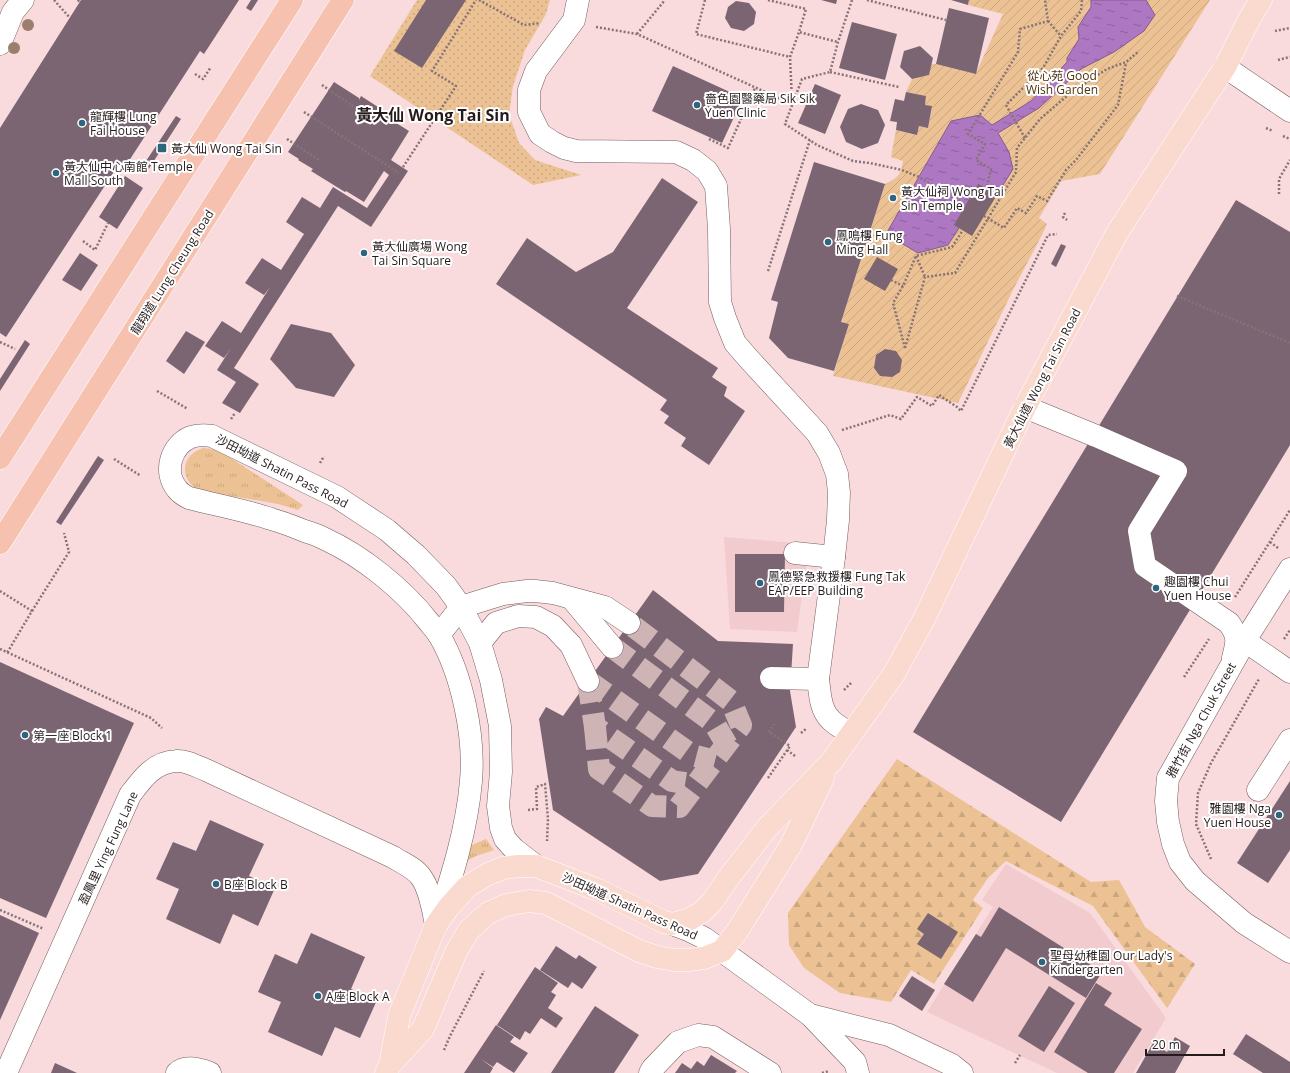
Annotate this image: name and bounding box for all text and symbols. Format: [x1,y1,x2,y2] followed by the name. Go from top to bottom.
[1026,67,1098,98] park label: 從心苑 Good Wish Garden
[705,90,816,121] place label: 嗇色園醫藥局 Sik Sik Yuen Clinic
[692,100,702,110] marker: 嗇色園醫藥局 Sik Sik Yuen Clinic
[356,104,510,126] district label: 黃大仙 Wong Tai Sin
[90,108,157,139] place label: 龍輝樓 Lung Fai House
[77,118,87,128] marker: 龍輝樓 Lung Fai House
[171,140,282,157] place label: 黃大仙 Wong Tai Sin
[156,142,168,154] marker: 黃大仙 Wong Tai Sin
[64,158,193,189] place label: 黃大仙中心南館 Temple Mall South
[51,168,61,178] marker: 黃大仙中心南館 Temple Mall South
[901,183,1004,214] place label: 黃大仙祠 Wong Tai Sin Temple
[888,193,898,203] marker: 黃大仙祠 Wong Tai Sin Temple
[127,206,217,338] street label: 龍翔道 Lung Cheung Road
[836,227,903,258] place label: 鳳鳴樓 Fung Ming Hall
[823,237,833,247] marker: 鳳鳴樓 Fung Ming Hall
[372,238,468,269] place label: 黃大仙廣場 Wong Tai Sin Square
[359,248,369,258] marker: 黃大仙廣場 Wong Tai Sin Square
[999,305,1085,451] street label: 黃大仙道 Wong Tai Sin Road
[213,430,351,512] street label: 沙田坳道 Shatin Pass Road
[768,568,906,599] place label: 鳳德緊急救援樓 Fung Tak EAP/EEP Building
[1164,573,1231,604] place label: 趣園樓 Chui Yuen House
[755,578,765,588] marker: 鳳德緊急救援樓 Fung Tak EAP/EEP Building
[1151,583,1161,593] marker: 趣園樓 Chui Yuen House
[1162,659,1240,781] street label: 雅竹街 Nga Chuk Street
[33,727,112,744] place label: 第一座 Block 1
[20,730,30,740] marker: 第一座 Block 1
[74,788,142,908] street label: 盈鳳里 Ying Fung Lane
[1204,800,1271,831] place label: 雅園樓 Nga Yuen House
[1274,810,1284,820] marker: 雅園樓 Nga Yuen House
[560,868,700,944] street label: 沙田坳道 Shatin Pass Road
[224,876,288,893] place label: B座 Block B
[211,879,221,889] marker: B座 Block B
[1050,947,1173,978] place label: 聖母幼稚園 Our Lady's Kindergarten
[1037,957,1047,967] marker: 聖母幼稚園 Our Lady's Kindergarten
[326,988,390,1005] place label: A座 Block A
[313,991,323,1001] marker: A座 Block A
[1146,1031,1224,1057] scale bar
[1152,1036,1180,1053] text: 20 m

